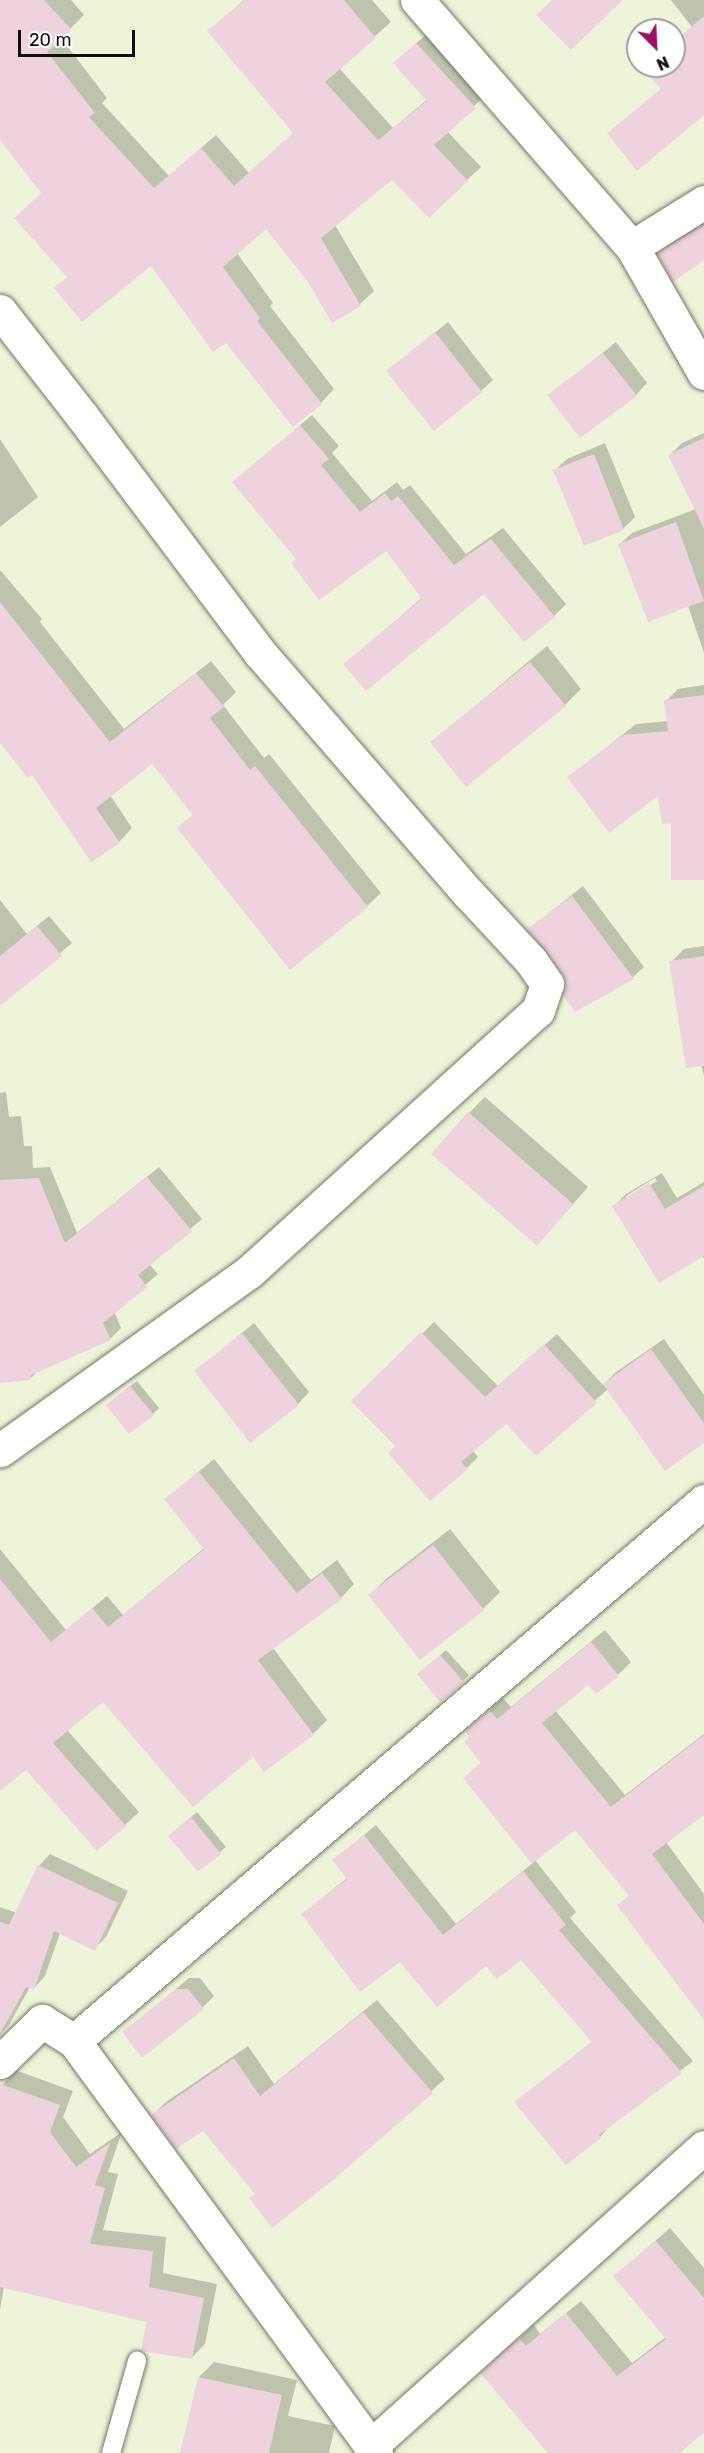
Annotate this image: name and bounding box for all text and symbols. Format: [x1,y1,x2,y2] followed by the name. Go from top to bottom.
[21,18,138,56] scale bar
[626,18,686,78] north arrow
[29,29,71,51] text: 20 m
[654,52,672,74] text: N

